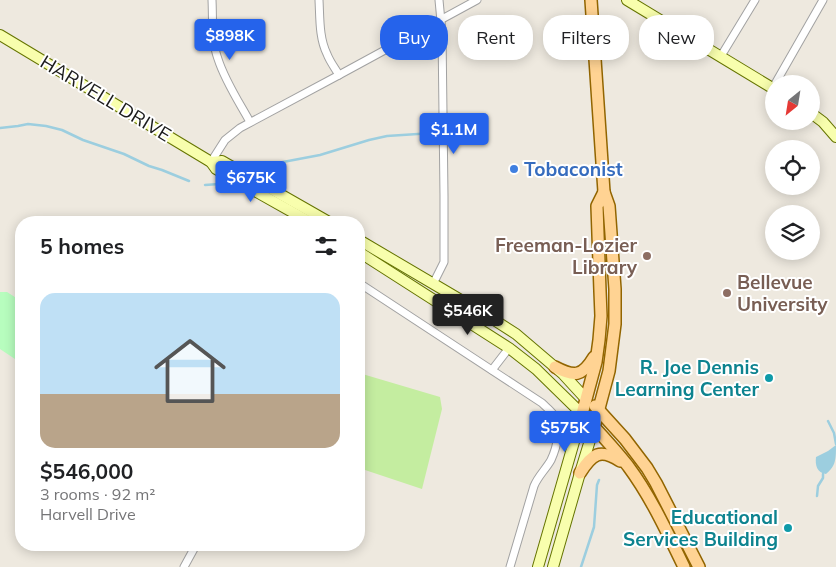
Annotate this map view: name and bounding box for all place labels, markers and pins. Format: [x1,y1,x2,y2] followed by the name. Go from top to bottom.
[195,18,265,61] pin: $898K
[419,112,489,155] pin: $1.1M
[524,157,623,181] place label: Tobaconist
[216,160,286,203] pin: $675K
[508,163,520,175] marker: Tobaconist
[495,233,638,279] place label: Freeman-Lozier Library
[641,250,653,262] marker: Freeman-Lozier Library
[737,270,828,316] place label: Bellevue University
[721,287,733,299] marker: Bellevue University
[433,294,503,336] pin: $546K
[615,355,760,401] place label: R. Joe Dennis Learning Center
[763,372,775,384] marker: R. Joe Dennis Learning Center
[530,410,600,453] pin: $575K
[623,505,778,551] place label: Educational Services Building
[782,522,794,534] marker: Educational Services Building

